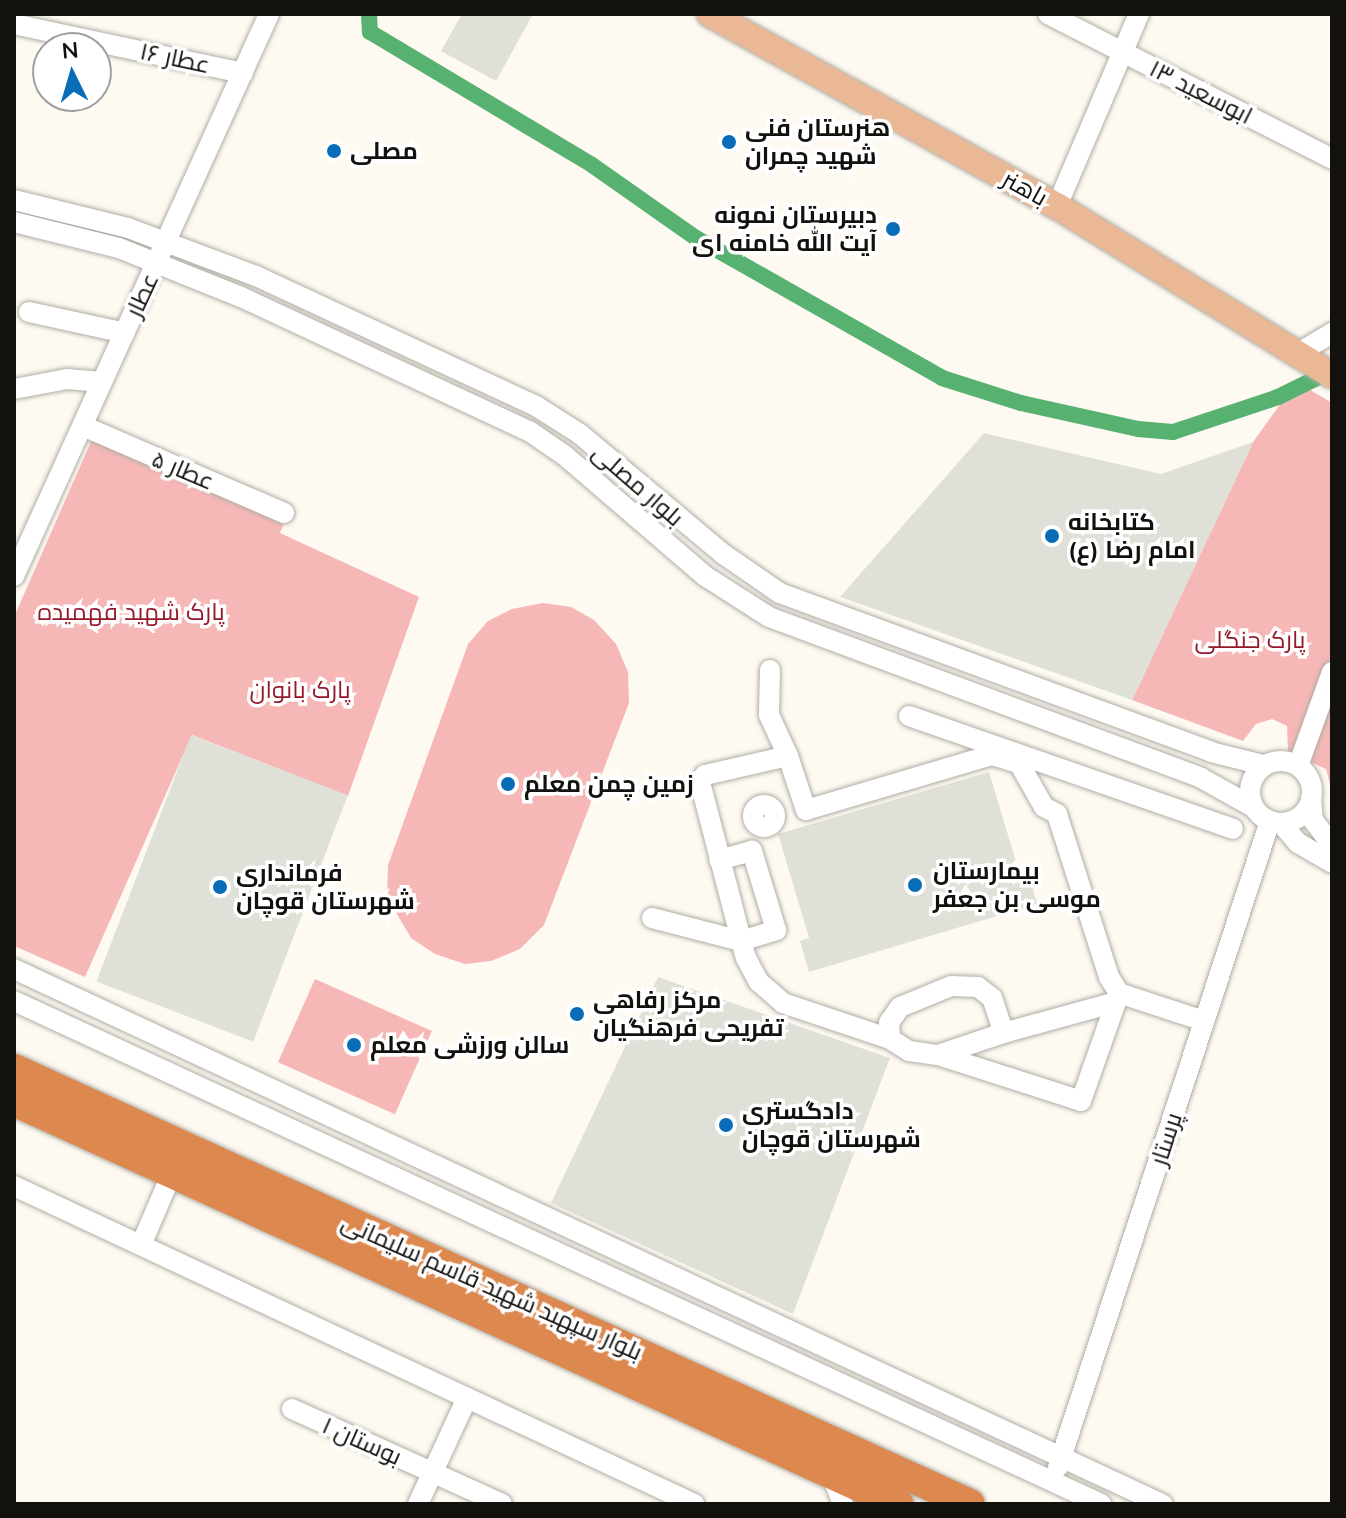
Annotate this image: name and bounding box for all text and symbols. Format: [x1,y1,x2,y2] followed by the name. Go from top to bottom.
[32,32,112,112] north arrow
[61,35,80,65] text: N
[137,37,213,79] street label: عطار ۱۶
[1145,54,1257,130] street label: ابوسعید ۱۳
[745,114,890,170] place label: هنرستان فنی شهید چمران
[720,133,738,151] marker: هنرستان فنی شهید چمران
[350,137,418,165] place label: مصلی
[325,142,343,160] marker: مصلی
[998,164,1052,212] street label: باهنر
[692,201,877,257] place label: دبیرستان نمونه آیت الله خامنه ای
[884,220,902,238] marker: دبیرستان نمونه آیت الله خامنه ای
[119,268,165,322] street label: عطار
[587,438,689,532] street label: بلوار مصلی
[147,444,219,496] street label: عطار ۵
[1068,508,1196,564] place label: کتابخانه امام رضا (ع)
[1043,527,1061,545] marker: کتابخانه امام رضا (ع)
[37,598,225,626] park label: پارک شهید فهمیده
[1195,626,1305,654] park label: پارک جنگلی
[249,676,351,704] park label: پارک بانوان
[524,770,694,798] place label: زمین چمن معلم
[499,775,517,793] marker: زمین چمن معلم
[933,857,1101,913] place label: بیمارستان موسی بن جعفر
[236,859,415,915] place label: فرمانداری شهرستان قوچان
[904,874,926,896] marker: بیمارستان موسی بن جعفر
[211,878,229,896] marker: فرمانداری شهرستان قوچان
[593,986,784,1042] place label: مرکز رفاهی تفریحی فرهنگیان
[568,1005,586,1023] marker: مرکز رفاهی تفریحی فرهنگیان
[370,1031,569,1059] place label: سالن ورزشی معلم
[345,1036,363,1054] marker: سالن ورزشی معلم
[742,1097,921,1153] place label: دادگستری شهرستان قوچان
[1144,1109,1188,1169] street label: پرستار
[717,1116,735,1134] marker: دادگستری شهرستان قوچان
[337,1208,647,1366] street label: بلوار سپهبد شهید قاسم سلیمانی
[318,1411,406,1471] street label: بوستان ۱

